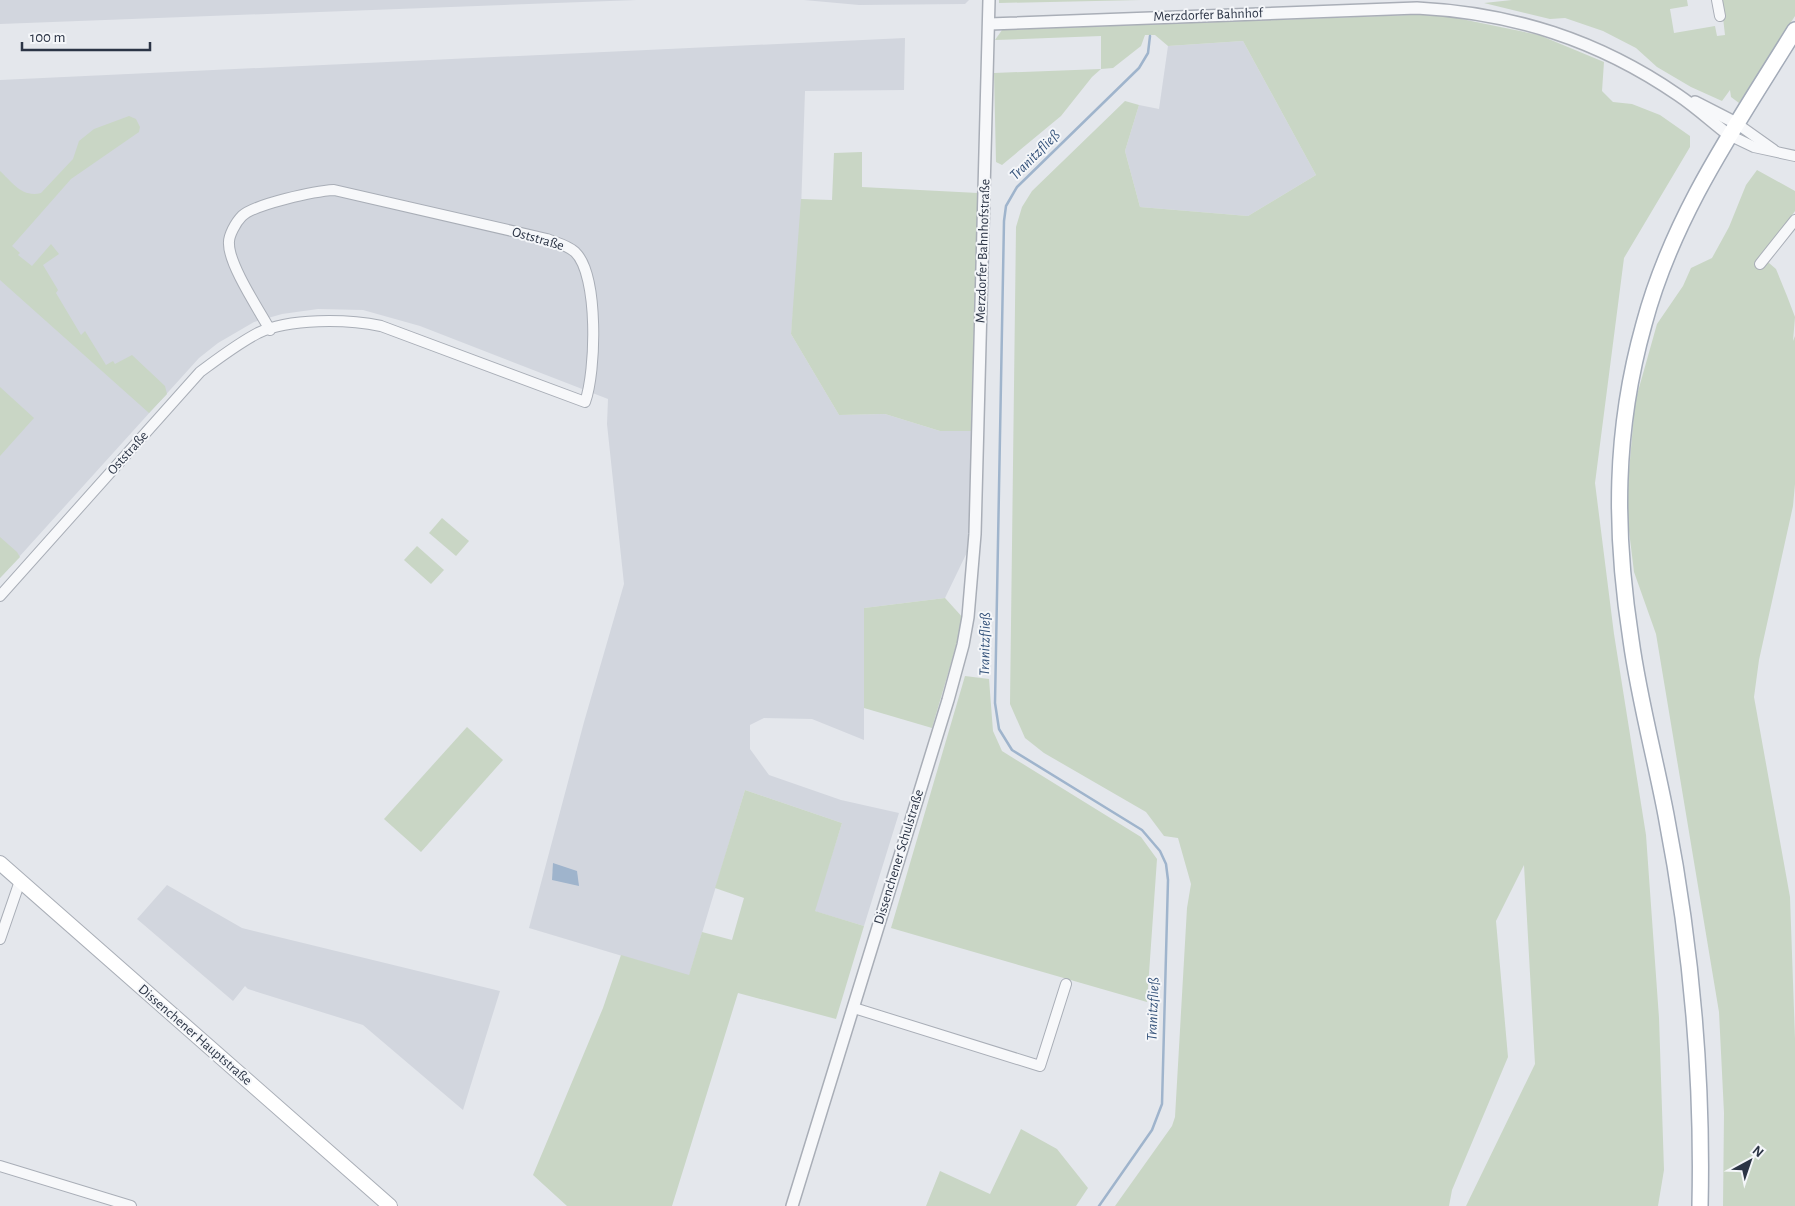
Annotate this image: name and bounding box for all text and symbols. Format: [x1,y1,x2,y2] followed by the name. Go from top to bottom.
[1153,6,1264,24] street label: Merzdorfer Bahnhof
[22,20,150,52] scale bar
[30,30,65,45] text: 100 m
[1007,127,1063,183] water label: Tranitzfließ
[973,179,993,323] street label: Merzdorfer Bahnhofstraße
[510,225,566,253] street label: Oststraße
[105,429,151,477] street label: Oststraße
[977,612,993,676] water label: Tranitzfließ
[872,788,926,926] street label: Dissenchener Schulstraße
[1144,977,1162,1041] water label: Tranitzfließ
[136,982,254,1088] street label: Dissenchener Hauptstraße
[1725,1136,1775,1186] north arrow
[1749,1143,1766,1160] text: N

